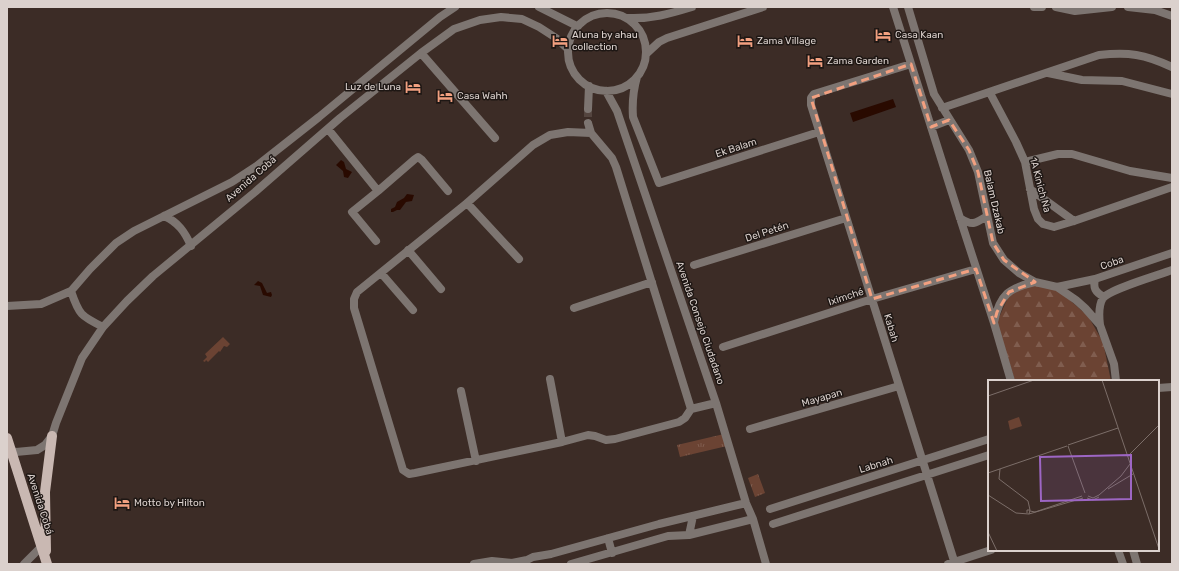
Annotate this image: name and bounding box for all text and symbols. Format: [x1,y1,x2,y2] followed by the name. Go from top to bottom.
[874,26,892,44] hotel icon: Casa Kaan
[572,29,638,53] place label: Aluna by ahau collection
[895,29,943,41] place label: Casa Kaan
[551,32,569,50] hotel icon: Aluna by ahau collection
[736,32,754,50] hotel icon: Zama Village
[757,35,816,47] place label: Zama Village
[806,52,824,70] hotel icon: Zama Garden
[827,55,889,67] place label: Zama Garden
[404,78,422,96] hotel icon: Luz de Luna
[345,81,401,93] place label: Luz de Luna
[436,87,454,105] hotel icon: Casa Wahh
[457,90,508,102] place label: Casa Wahh
[714,136,758,160] street label: Ek Balam
[223,154,279,204] street label: Avenida Cobá
[1027,156,1053,214] street label: 1A Kinich Na
[981,169,1007,235] street label: Balam Dzakab
[744,219,790,245] street label: Del Petén
[1099,253,1125,273] street label: Coba
[673,260,727,386] street label: Avenida Consejo Ciudadano
[827,286,866,308] street label: Iximché
[881,312,901,344] street label: Kabah
[988,380,1159,551] inset map
[800,386,844,410] street label: Mayapan
[858,454,894,476] street label: Labnah
[24,472,56,536] street label: Avenida Cobá
[113,494,131,512] hotel icon: Motto by Hilton
[134,497,205,509] place label: Motto by Hilton

